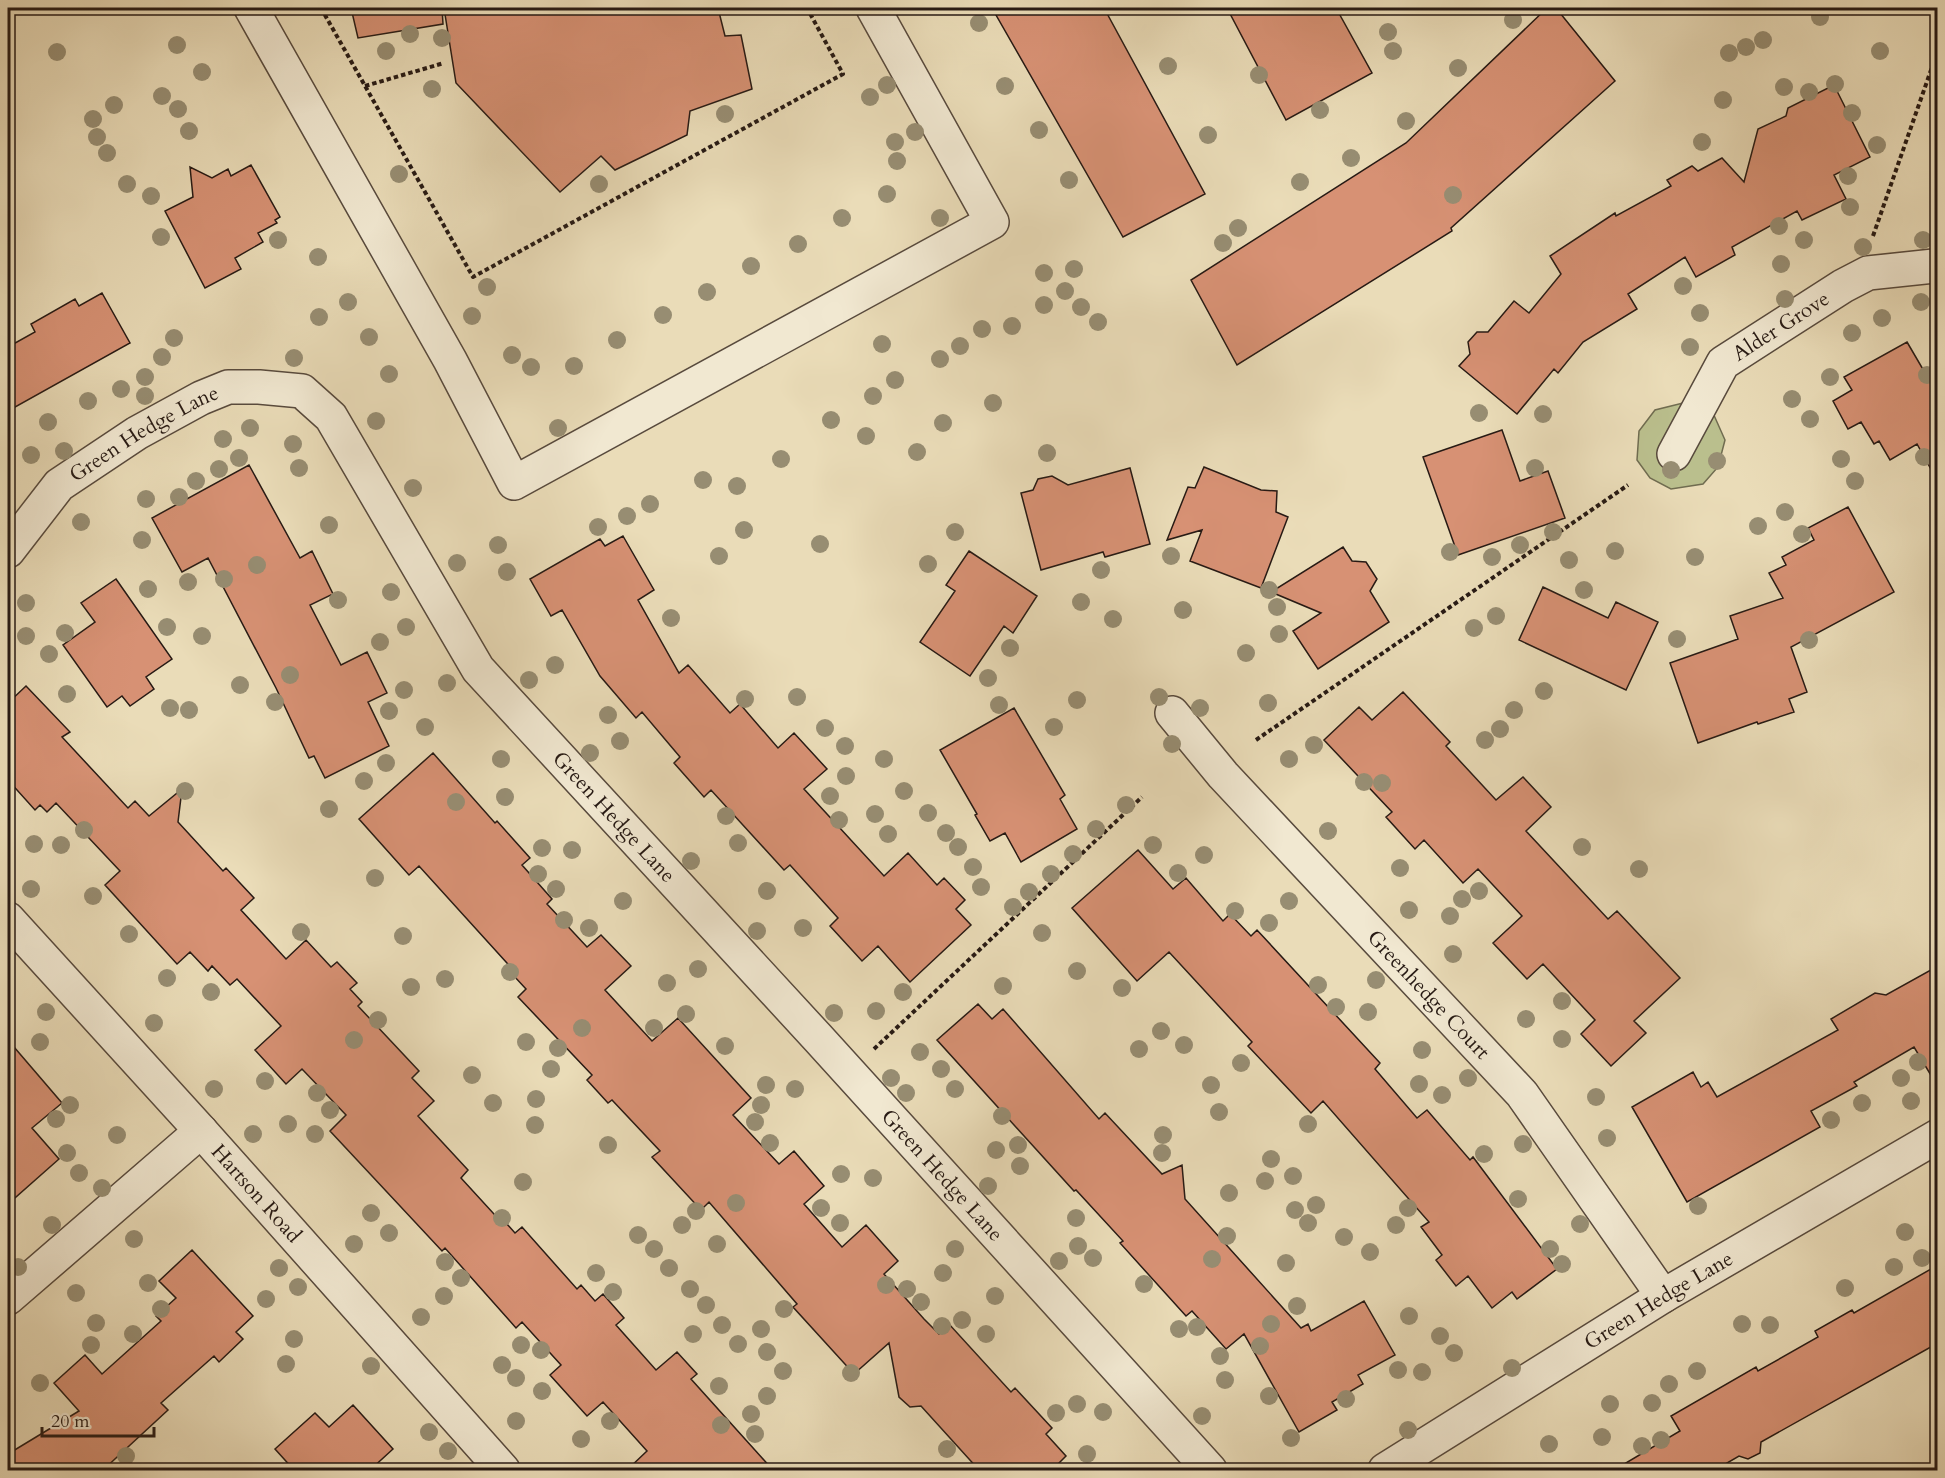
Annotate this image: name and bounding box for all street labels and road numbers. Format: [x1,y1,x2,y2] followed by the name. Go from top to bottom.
[1727,284,1835,368] street label: Alder Grove
[64,378,223,489] street label: Green Hedge Lane
[546,745,682,889] street label: Green Hedge Lane
[1360,924,1496,1066] street label: Greenhedge Court
[874,1103,1010,1248] street label: Green Hedge Lane
[204,1138,308,1249] street label: Hartson Road
[1579,1244,1739,1357] street label: Green Hedge Lane

